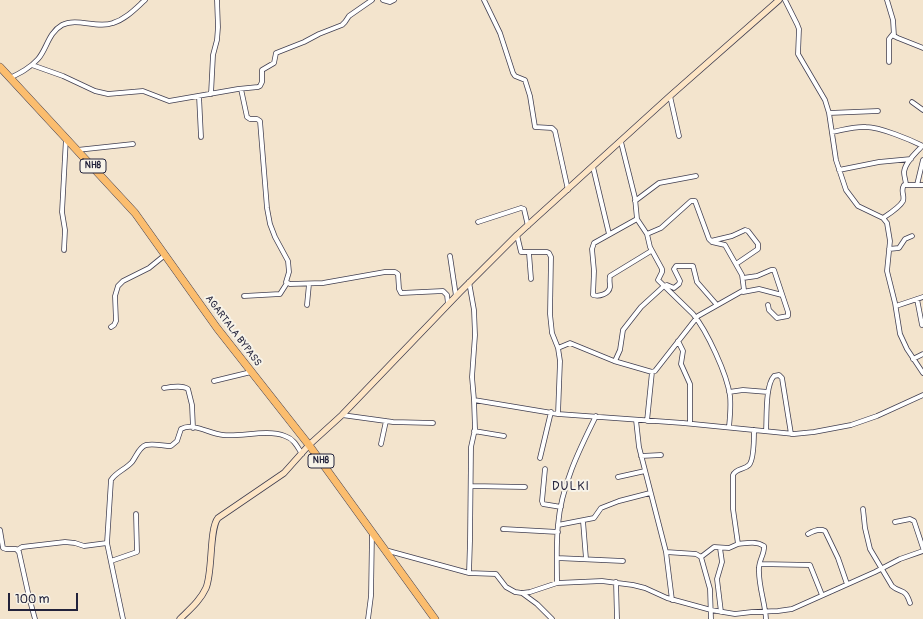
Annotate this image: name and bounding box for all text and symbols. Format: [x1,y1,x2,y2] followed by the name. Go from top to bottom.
[80,159,106,173] road number: NH8
[202,293,264,369] street label: AGARTALA BYPASS
[308,454,334,468] road number: NH8
[552,480,590,494] district label: DULKI
[10,585,80,611] scale bar
[15,592,49,607] text: 100 m

